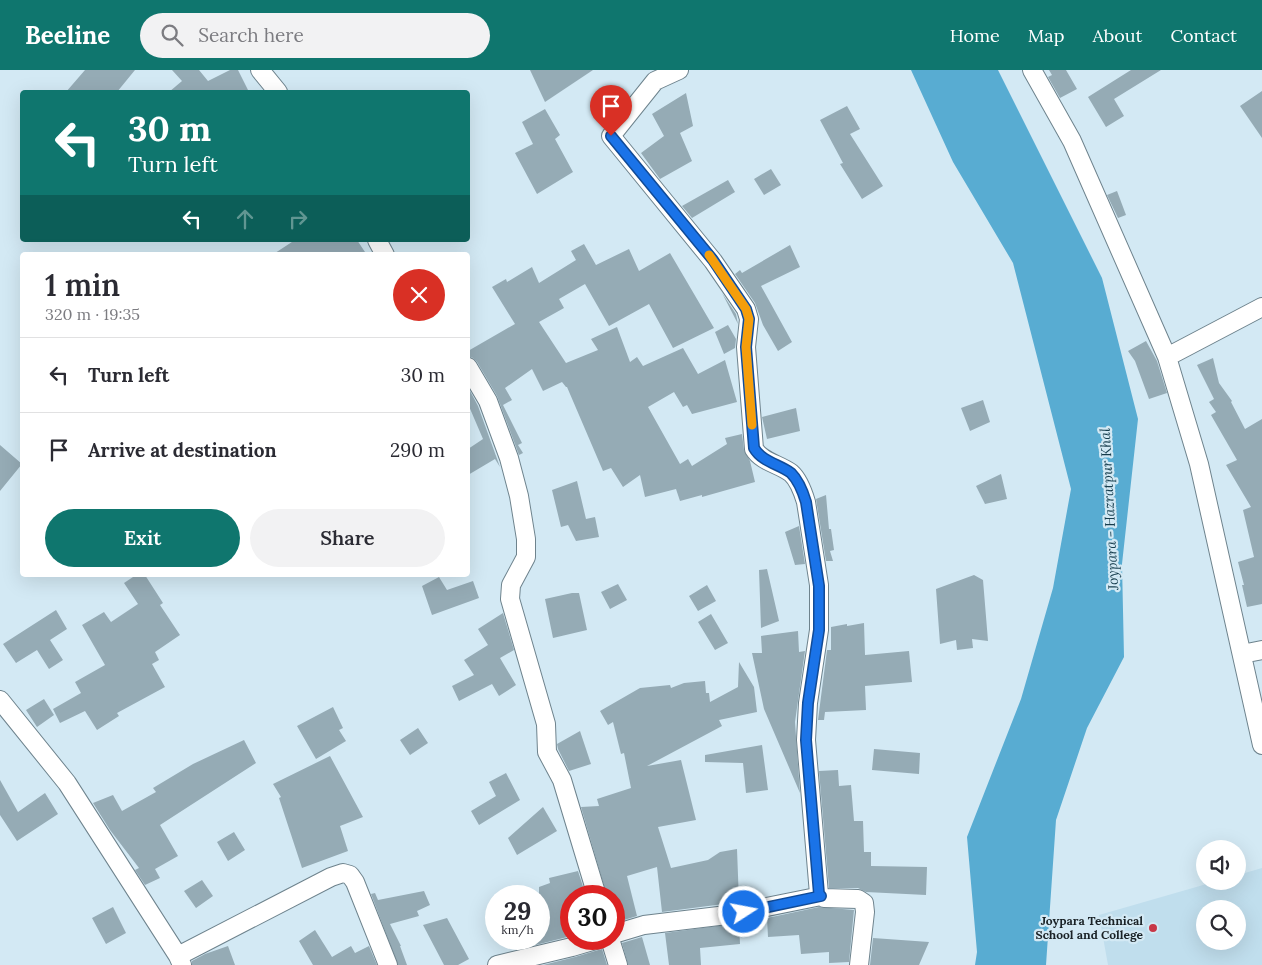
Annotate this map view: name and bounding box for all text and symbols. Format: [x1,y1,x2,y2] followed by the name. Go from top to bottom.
[140,13,490,58] search box
[25,20,110,51] text: Beeline
[158,21,186,49] icon: search
[198,23,304,47] text: Search here
[950,24,1000,47] text: Home
[1028,24,1064,47] text: Map
[1092,24,1142,47] text: About
[1170,24,1237,47] text: Contact
[590,85,632,136] pin
[597,92,625,120] icon: arrive
[128,106,211,151] text: 30 m
[45,110,110,175] icon: left
[128,150,218,178] text: Turn left
[178,205,206,233] icon: left
[231,205,259,233] icon: ahead
[284,205,312,233] icon: right
[45,266,120,304] text: 1 min
[393,269,445,321] button: close
[45,304,140,324] text: 320 m · 19:35
[45,361,73,389] icon: left
[88,363,169,387] text: Turn left
[401,363,445,387] text: 30 m
[1096,428,1122,591] water label: Joypara - Hazratpur Khal
[45,436,73,464] icon: arrive
[88,438,277,462] text: Arrive at destination
[390,438,445,462] text: 290 m
[45,509,240,567] button: Exit
[250,509,445,567] button: Share
[1196,840,1246,950] map controls
[1196,840,1246,890] button: sound
[560,885,625,950] speed limit sign: 30
[717,885,769,937] position arrow
[504,895,531,927] text: 29
[1196,900,1246,950] button: search
[1035,913,1144,942] place label: Joypara Technical School and College
[501,922,534,937] text: km/h
[1147,922,1159,934] marker: Joypara Technical School and College

